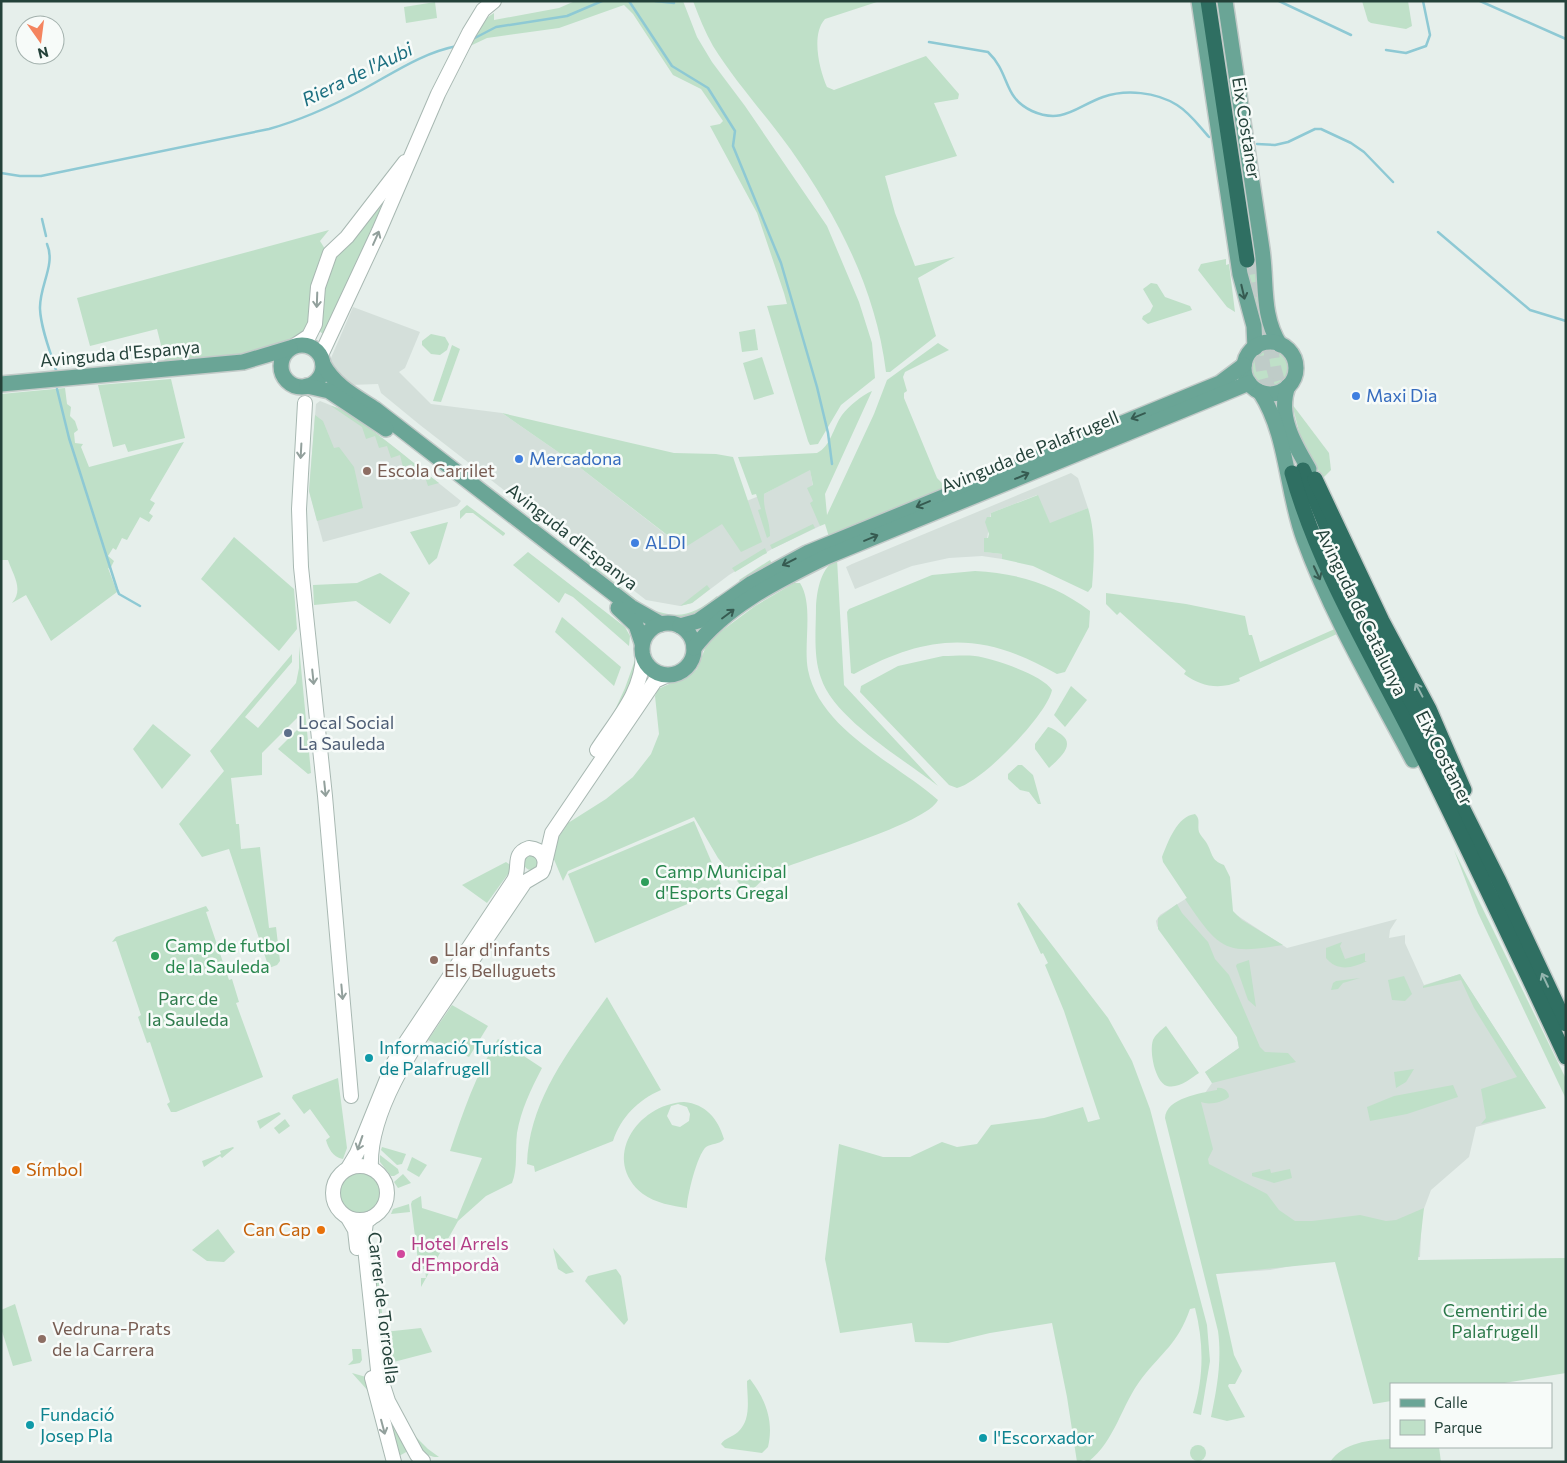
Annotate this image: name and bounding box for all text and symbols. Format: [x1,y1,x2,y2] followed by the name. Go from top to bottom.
[15,15,65,65] north arrow
[298,36,417,110] water label: Riera de l'Aubi
[36,44,50,63] text: N
[1228,75,1266,181] street label: Eix Costaner
[372,231,382,246] one-way arrow
[1239,283,1248,299] one-way arrow
[312,291,322,307] one-way arrow
[39,335,201,371] street label: Avinguda d'Espanya
[1366,384,1437,406] place label: Maxi Dia
[1350,390,1362,402] marker: Maxi Dia
[938,405,1122,497] street label: Avinguda de Palafrugell
[1130,412,1145,421] one-way arrow
[297,443,306,459] one-way arrow
[529,447,622,469] place label: Mercadona
[513,453,525,465] marker: Mercadona
[377,459,495,481] place label: Escola Carrilet
[361,465,373,477] marker: Escola Carrilet
[1014,470,1029,479] one-way arrow
[503,478,643,594] street label: Avinguda d'Espanya
[916,500,931,510] one-way arrow
[1312,524,1412,699] street label: Avinguda de Catalunya
[645,531,686,553] place label: ALDI
[864,533,879,542] one-way arrow
[629,537,641,549] marker: ALDI
[782,558,797,567] one-way arrow
[1313,565,1323,580] one-way arrow
[721,609,734,620] one-way arrow
[308,669,317,685] one-way arrow
[1414,683,1423,698] one-way arrow
[1412,707,1478,809] street label: Eix Costaner
[298,711,394,754] place label: Local Social La Sauleda
[282,727,294,739] marker: Local Social La Sauleda
[320,781,330,797] one-way arrow
[655,860,789,903] place label: Camp Municipal d'Esports Gregal
[639,876,651,888] marker: Camp Municipal d'Esports Gregal
[165,934,290,977] place label: Camp de futbol de la Sauleda
[444,938,556,981] place label: Llar d'infants Els Belluguets
[149,950,161,962] marker: Camp de futbol de la Sauleda
[428,954,440,966] marker: Llar d'infants Els Belluguets
[1540,973,1549,988] one-way arrow
[337,984,347,1000] one-way arrow
[147,987,229,1030] park label: Parc de la Sauleda
[379,1036,542,1079] place label: Informació Turística de Palafrugell
[363,1052,375,1064] marker: Informació Turística de Palafrugell
[355,1134,364,1150] one-way arrow
[26,1158,83,1180] place label: Símbol
[10,1164,22,1176] marker: Símbol
[243,1218,311,1240] place label: Can Cap
[315,1224,327,1236] marker: Can Cap
[364,1231,404,1385] street label: Carrer de Torroella
[411,1232,509,1275] place label: Hotel Arrels d'Empordà
[395,1248,407,1260] marker: Hotel Arrels d'Empordà
[1443,1299,1547,1342] park label: Cementiri de Palafrugell
[52,1317,171,1360] place label: Vedruna-Prats de la Carrera
[36,1333,48,1345] marker: Vedruna-Prats de la Carrera
[1390,1383,1552,1448] legend
[1434,1393,1468,1411] text: Calle
[40,1403,115,1446] place label: Fundació Josep Pla
[1434,1418,1482,1436] text: Parque
[24,1419,36,1431] marker: Fundació Josep Pla
[379,1419,389,1435] one-way arrow
[993,1426,1094,1448] place label: l'Escorxador
[977,1432,989,1444] marker: l'Escorxador

